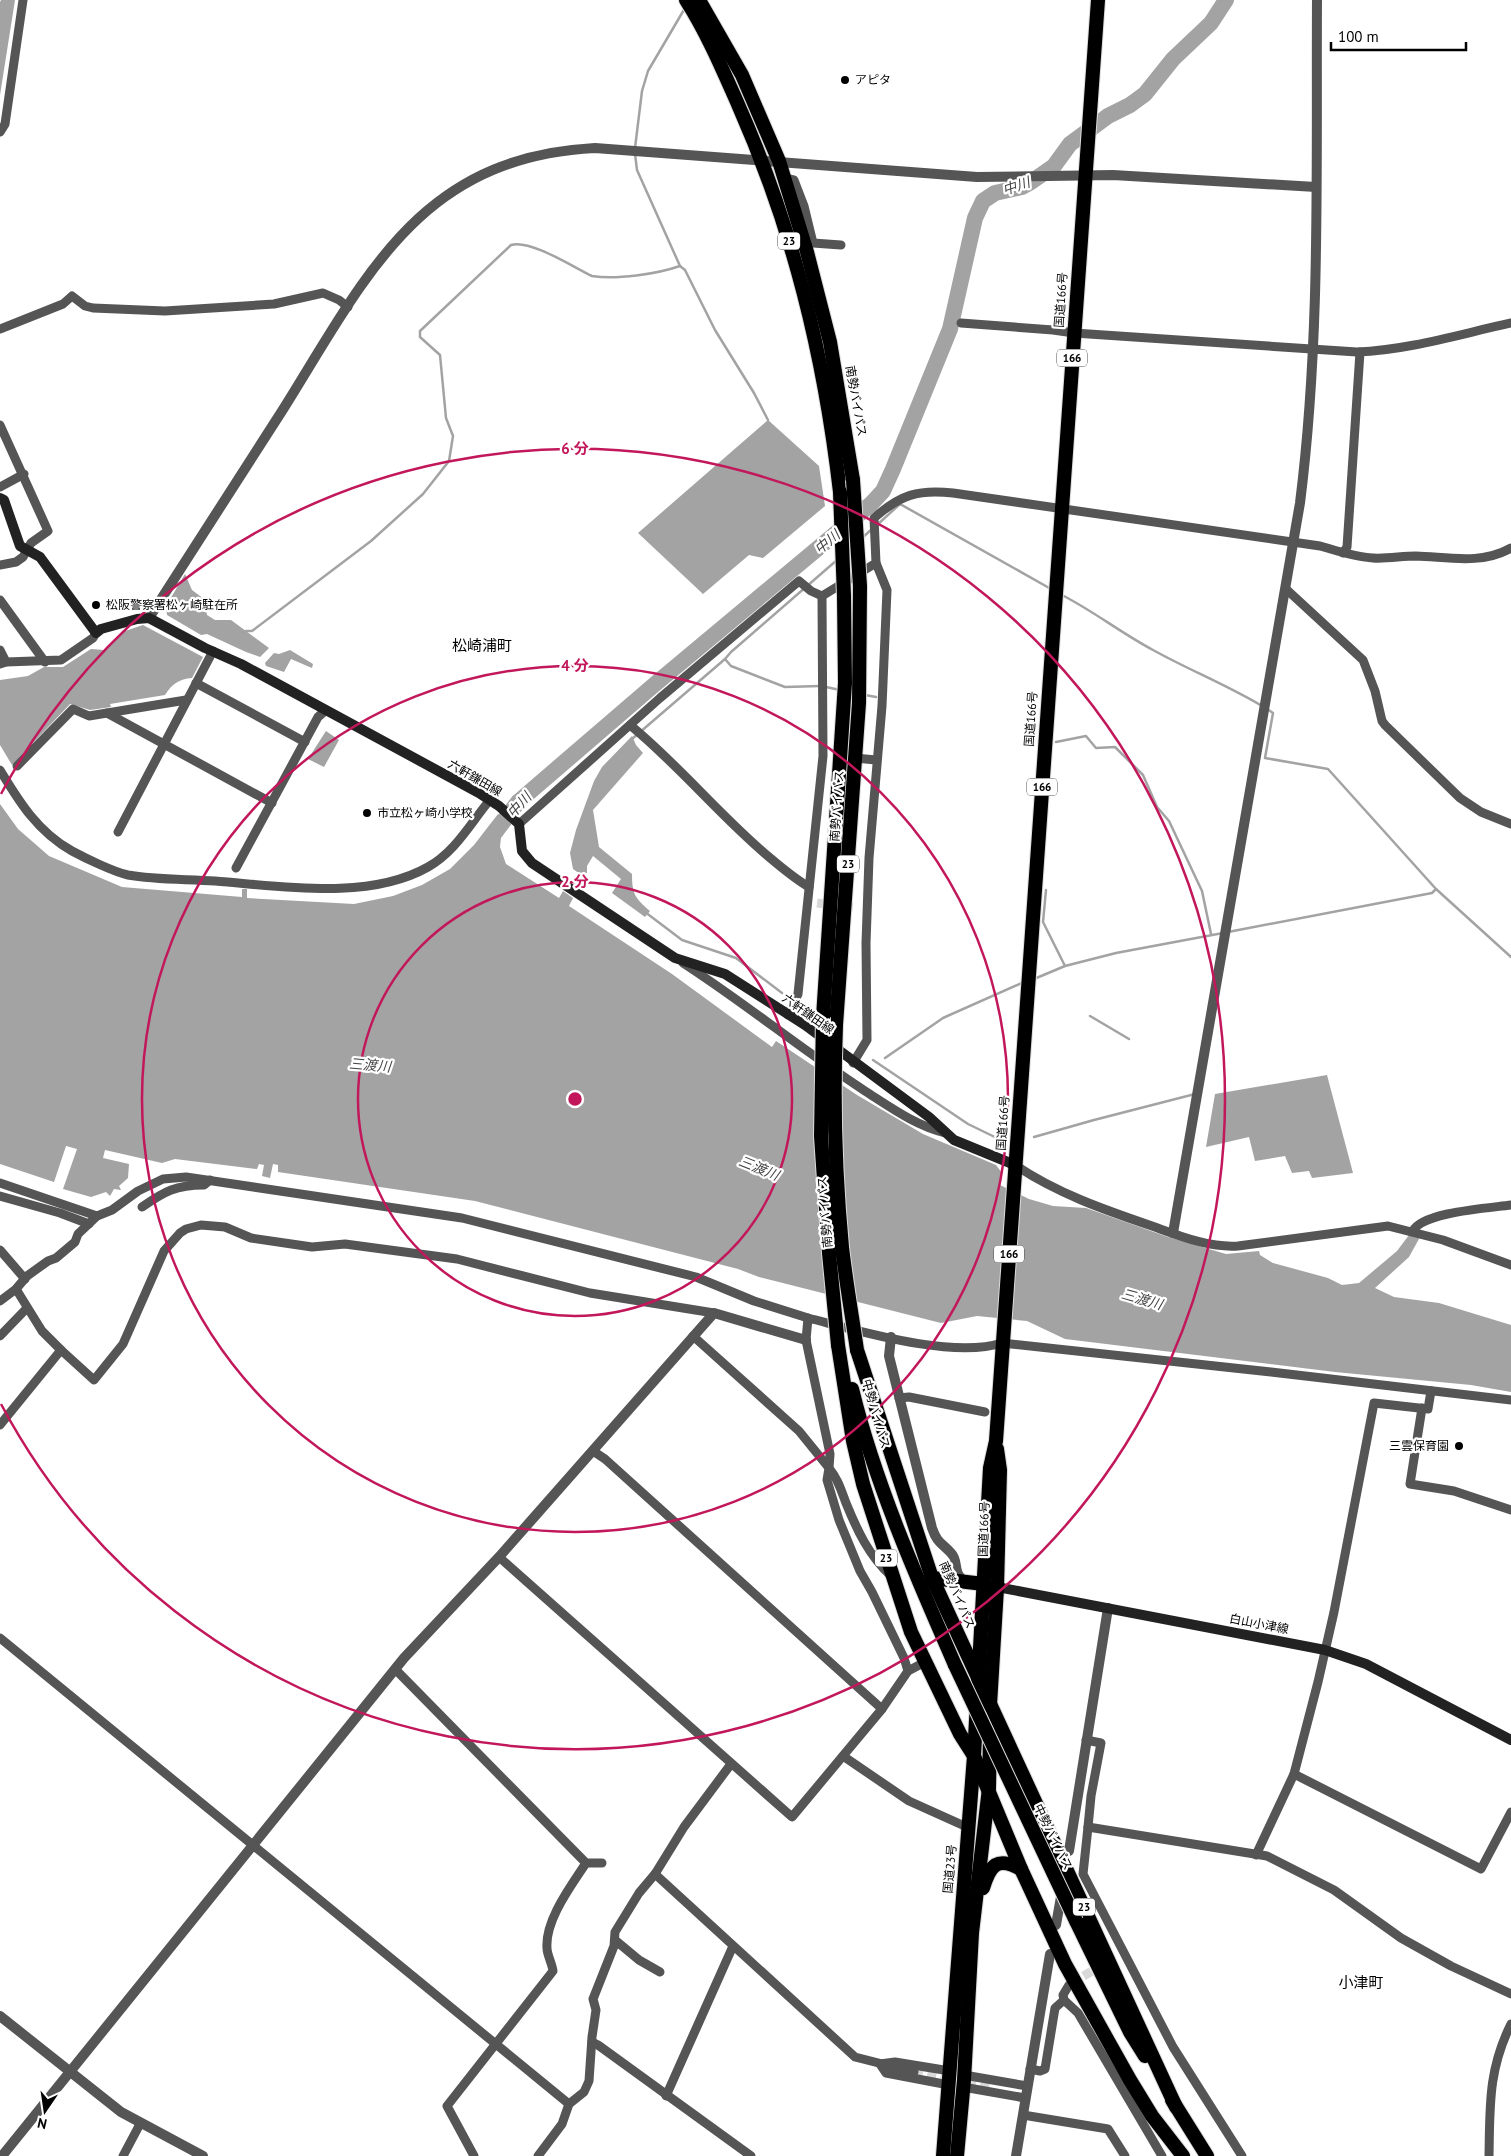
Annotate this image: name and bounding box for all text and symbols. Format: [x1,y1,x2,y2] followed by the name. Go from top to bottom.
[1331,20,1466,52] scale bar
[1338,27,1379,46] text: 100 m
[855,72,891,87] place label: アピタ
[839,74,851,86] marker: アピタ
[1000,172,1034,199] water label: 中川
[778,232,800,250] road number: 23
[1051,272,1070,328] street label: 国道166号
[1057,349,1087,366] road number: 166
[843,364,870,438] street label: 南勢バイパス
[561,439,589,458] text: 6 分
[810,525,845,558] water label: 中川
[106,597,238,612] place label: 松阪警察署松ヶ崎駐在所
[90,599,102,611] marker: 松阪警察署松ヶ崎駐在所
[452,636,512,655] district label: 松崎浦町
[561,656,589,675] text: 4 分
[1021,691,1040,747] street label: 国道166号
[446,756,505,799] street label: 六軒鎌田線
[827,770,846,842] street label: 南勢バイパス
[1027,779,1057,796] road number: 166
[503,787,536,821] water label: 中川
[377,805,473,820] place label: 市立松ヶ崎小学校
[361,807,373,819] marker: 市立松ヶ崎小学校
[837,856,859,872] road number: 23
[561,872,589,891] text: 2 分
[779,990,837,1037] street label: 六軒鎌田線
[348,1054,394,1076] water label: 三渡川
[566,1090,584,1108] centre of rings
[993,1095,1012,1151] street label: 国道166号
[736,1152,784,1185] water label: 三渡川
[814,1176,835,1248] street label: 南勢バイパス
[994,1246,1024,1262] road number: 166
[1119,1285,1167,1314] water label: 三渡川
[859,1377,894,1450] street label: 中勢バイパス
[1389,1438,1449,1453] place label: 三雲保育園
[1453,1440,1465,1452] marker: 三雲保育園
[975,1501,992,1557] street label: 国道166号
[875,1550,897,1566] road number: 23
[937,1559,978,1631] street label: 南勢バイパス
[1228,1610,1290,1637] street label: 白山小津線
[1031,1801,1076,1872] street label: 中勢バイパス
[940,1844,959,1894] street label: 国道23号
[1073,1898,1095,1915] road number: 23
[1338,1973,1384,1992] district label: 小津町
[20,2086,70,2136] north arrow
[36,2114,49,2133] text: N

